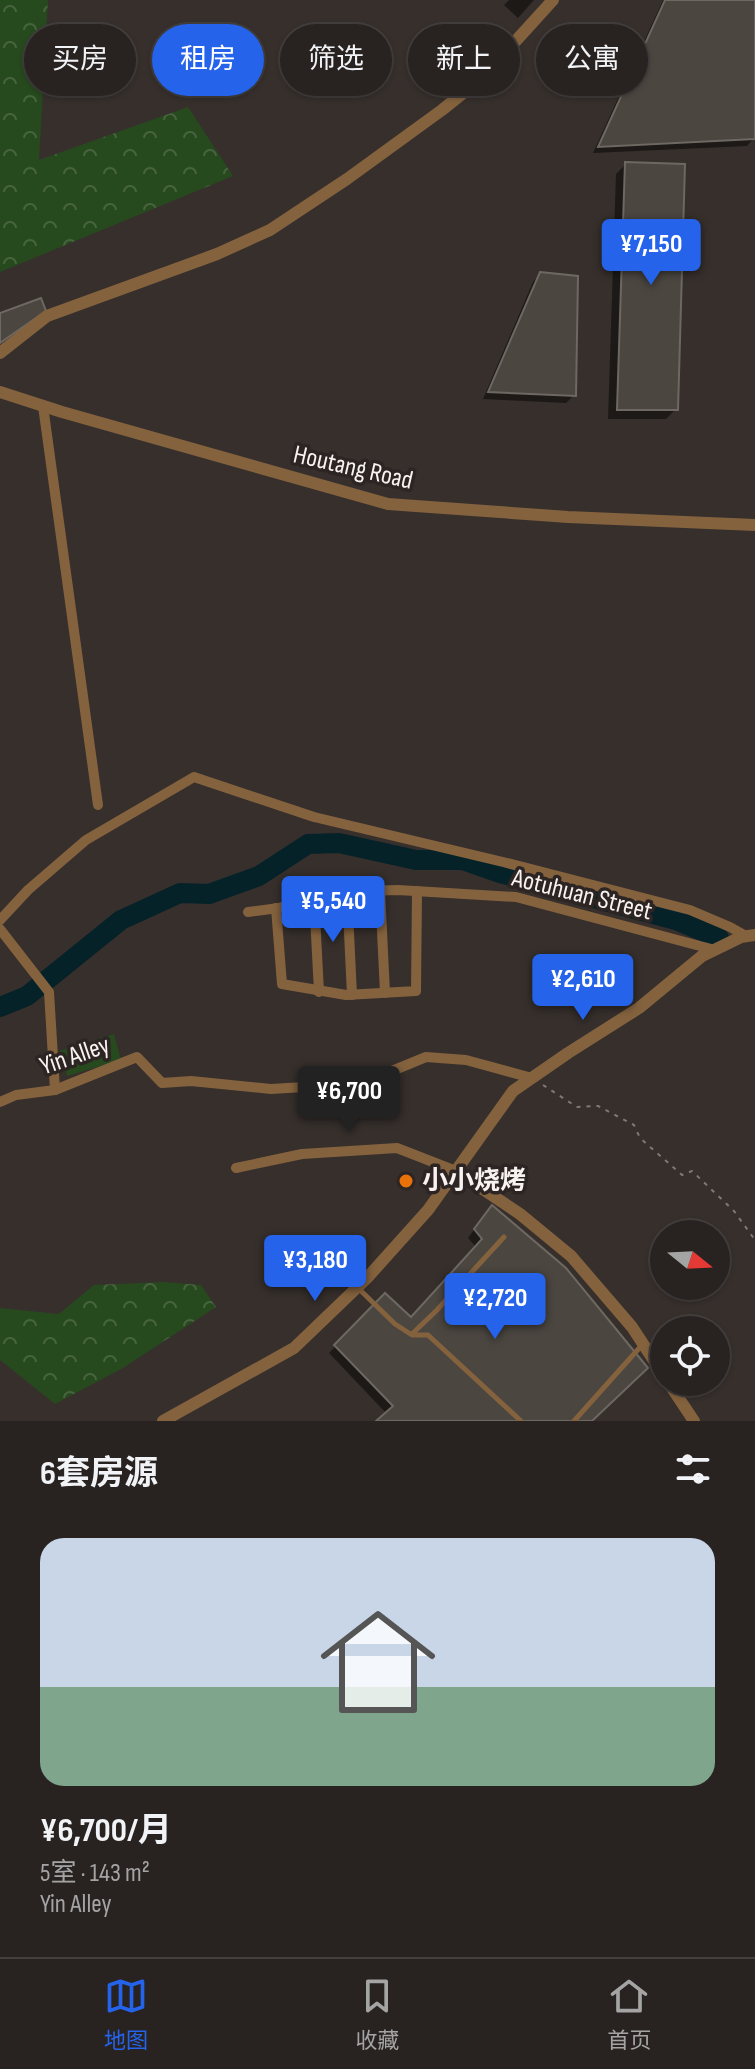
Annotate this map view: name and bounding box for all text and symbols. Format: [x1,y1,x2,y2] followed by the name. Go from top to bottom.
[24,24,136,96] chip: 买房
[152,24,264,96] chip: 租房
[280,24,392,96] chip: 筛选
[408,24,520,96] chip: 新上
[536,24,648,96] chip: 公寓
[586,219,716,287] pin: ¥7,150
[620,229,682,260] text: ¥7,150
[290,439,416,497] street label: Houtang Road
[508,862,655,927] street label: Aotuhuan Street
[268,876,398,944] pin: ¥5,540
[300,886,366,917] text: ¥5,540
[518,954,648,1022] pin: ¥2,610
[550,964,616,995] text: ¥2,610
[36,1030,114,1082] street label: Yin Alley
[284,1066,414,1134] pin: ¥6,700
[316,1076,382,1107] text: ¥6,700
[422,1166,526,1197] place label: 小小烧烤
[397,1172,415,1190] marker: 小小烧烤
[650,1220,730,1300] north arrow
[650,1220,730,1396] map controls
[250,1235,380,1303] pin: ¥3,180
[282,1245,348,1276] text: ¥3,180
[430,1273,560,1341] pin: ¥2,720
[463,1283,527,1314] text: ¥2,720
[650,1316,730,1396] button: locate
[671,1447,715,1491] icon: filters
[40,1453,158,1494] text: 6套房源
[306,1590,450,1734] icon: home
[40,1810,172,1851] text: ¥6,700/月
[40,1858,150,1889] text: 5室 · 143 m²
[40,1889,112,1920] text: Yin Alley
[104,1974,148,2055] tab: 地图
[355,1974,399,2055] tab: 收藏
[607,1974,651,2055] tab: 首页

